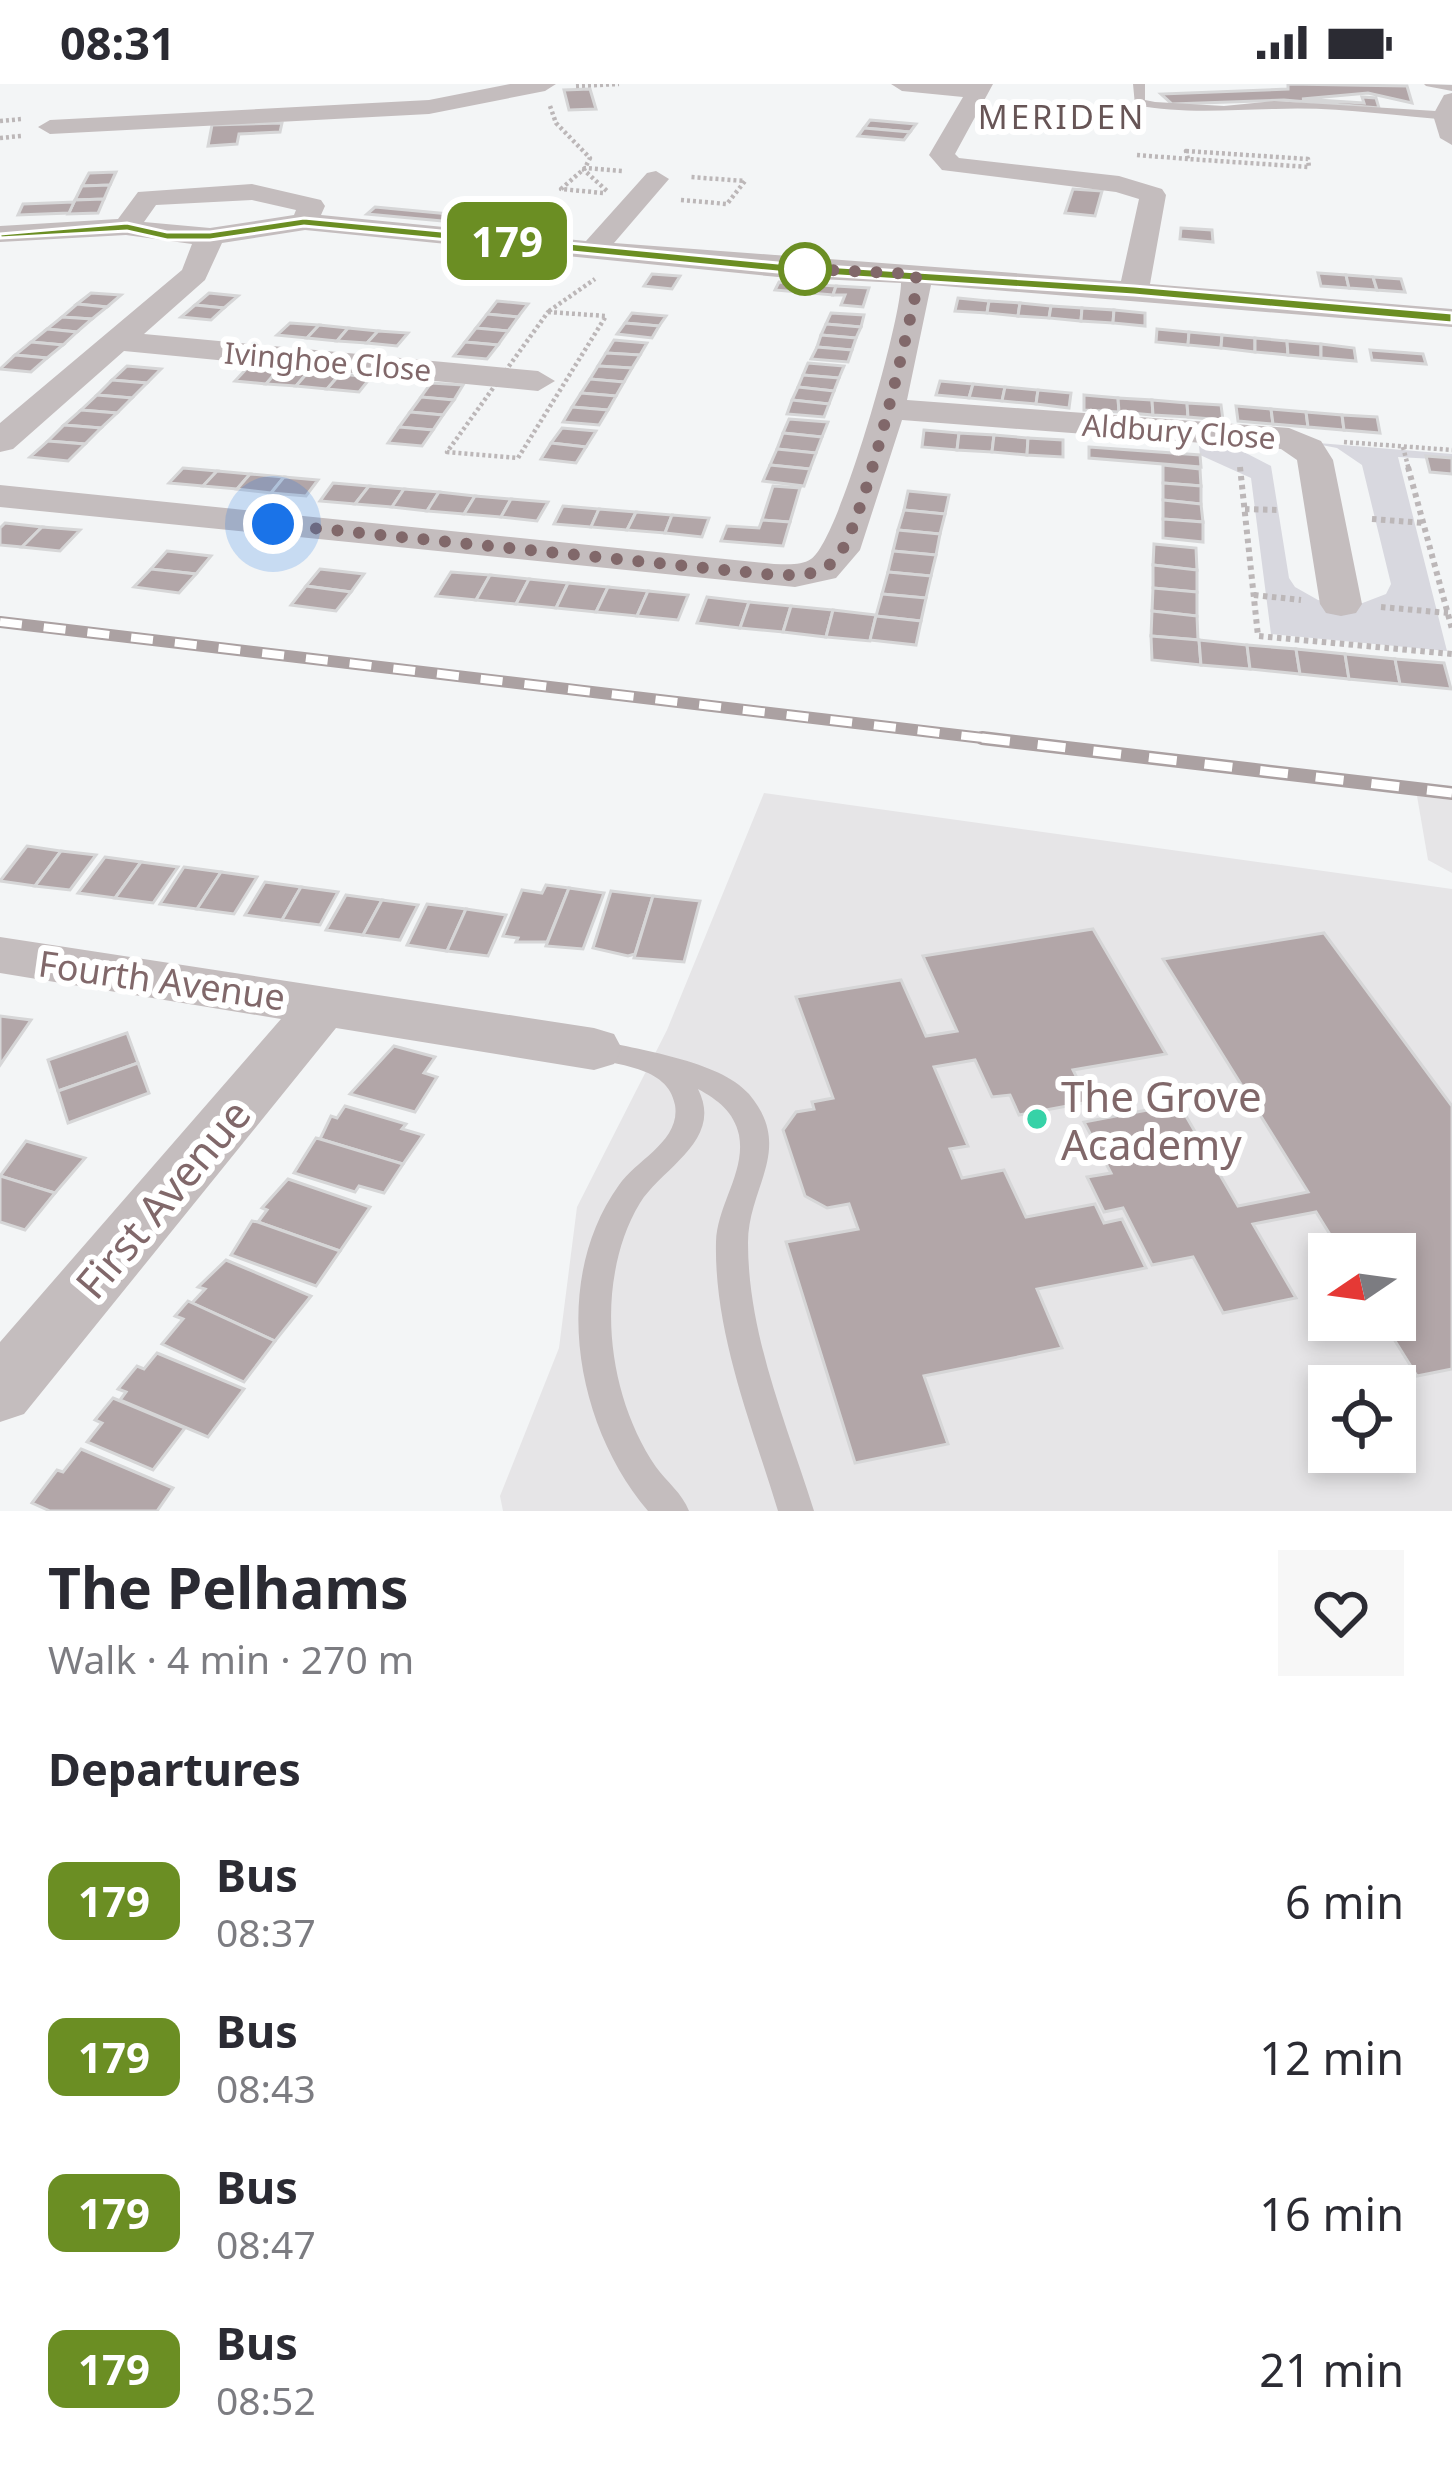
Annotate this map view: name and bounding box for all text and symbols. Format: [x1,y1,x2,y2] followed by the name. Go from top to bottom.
[60,12,176,73] text: 08:31
[978,94,1146,139] district label: MERIDEN
[438,202,576,280] line badge: 179
[471,212,543,269] text: 179
[780,244,830,294] unlabelled marker
[223,332,433,390] street label: Ivinghoe Close
[1081,404,1277,458] street label: Aldbury Close
[243,494,303,554] your location
[36,938,288,1022] street label: Fourth Avenue
[1061,1067,1262,1172] place label: The Grove Academy
[62,1086,262,1310] street label: First Avenue
[1024,1106,1050,1132] marker: The Grove Academy
[1308,1233,1416,1341] north arrow
[1308,1233,1416,1473] map controls
[1308,1365,1416,1473] button: locate
[48,1548,409,1626] text: The Pelhams
[1278,1550,1404,1676] button: heart
[48,1632,414,1685] text: Walk · 4 min · 270 m
[48,1738,301,1799] text: Departures
[216,1844,298,1905] text: Bus
[1285,1871,1404,1932] text: 6 min
[78,1872,150,1929] text: 179
[216,1905,316,1958] text: 08:37
[216,2000,298,2061] text: Bus
[1259,2027,1404,2088] text: 12 min
[78,2028,150,2085] text: 179
[216,2061,316,2114] text: 08:43
[216,2156,298,2217] text: Bus
[1259,2183,1404,2244] text: 16 min
[78,2184,150,2241] text: 179
[216,2217,316,2270] text: 08:47
[216,2312,298,2373] text: Bus
[1259,2339,1404,2400] text: 21 min
[78,2340,150,2397] text: 179
[216,2373,316,2426] text: 08:52

